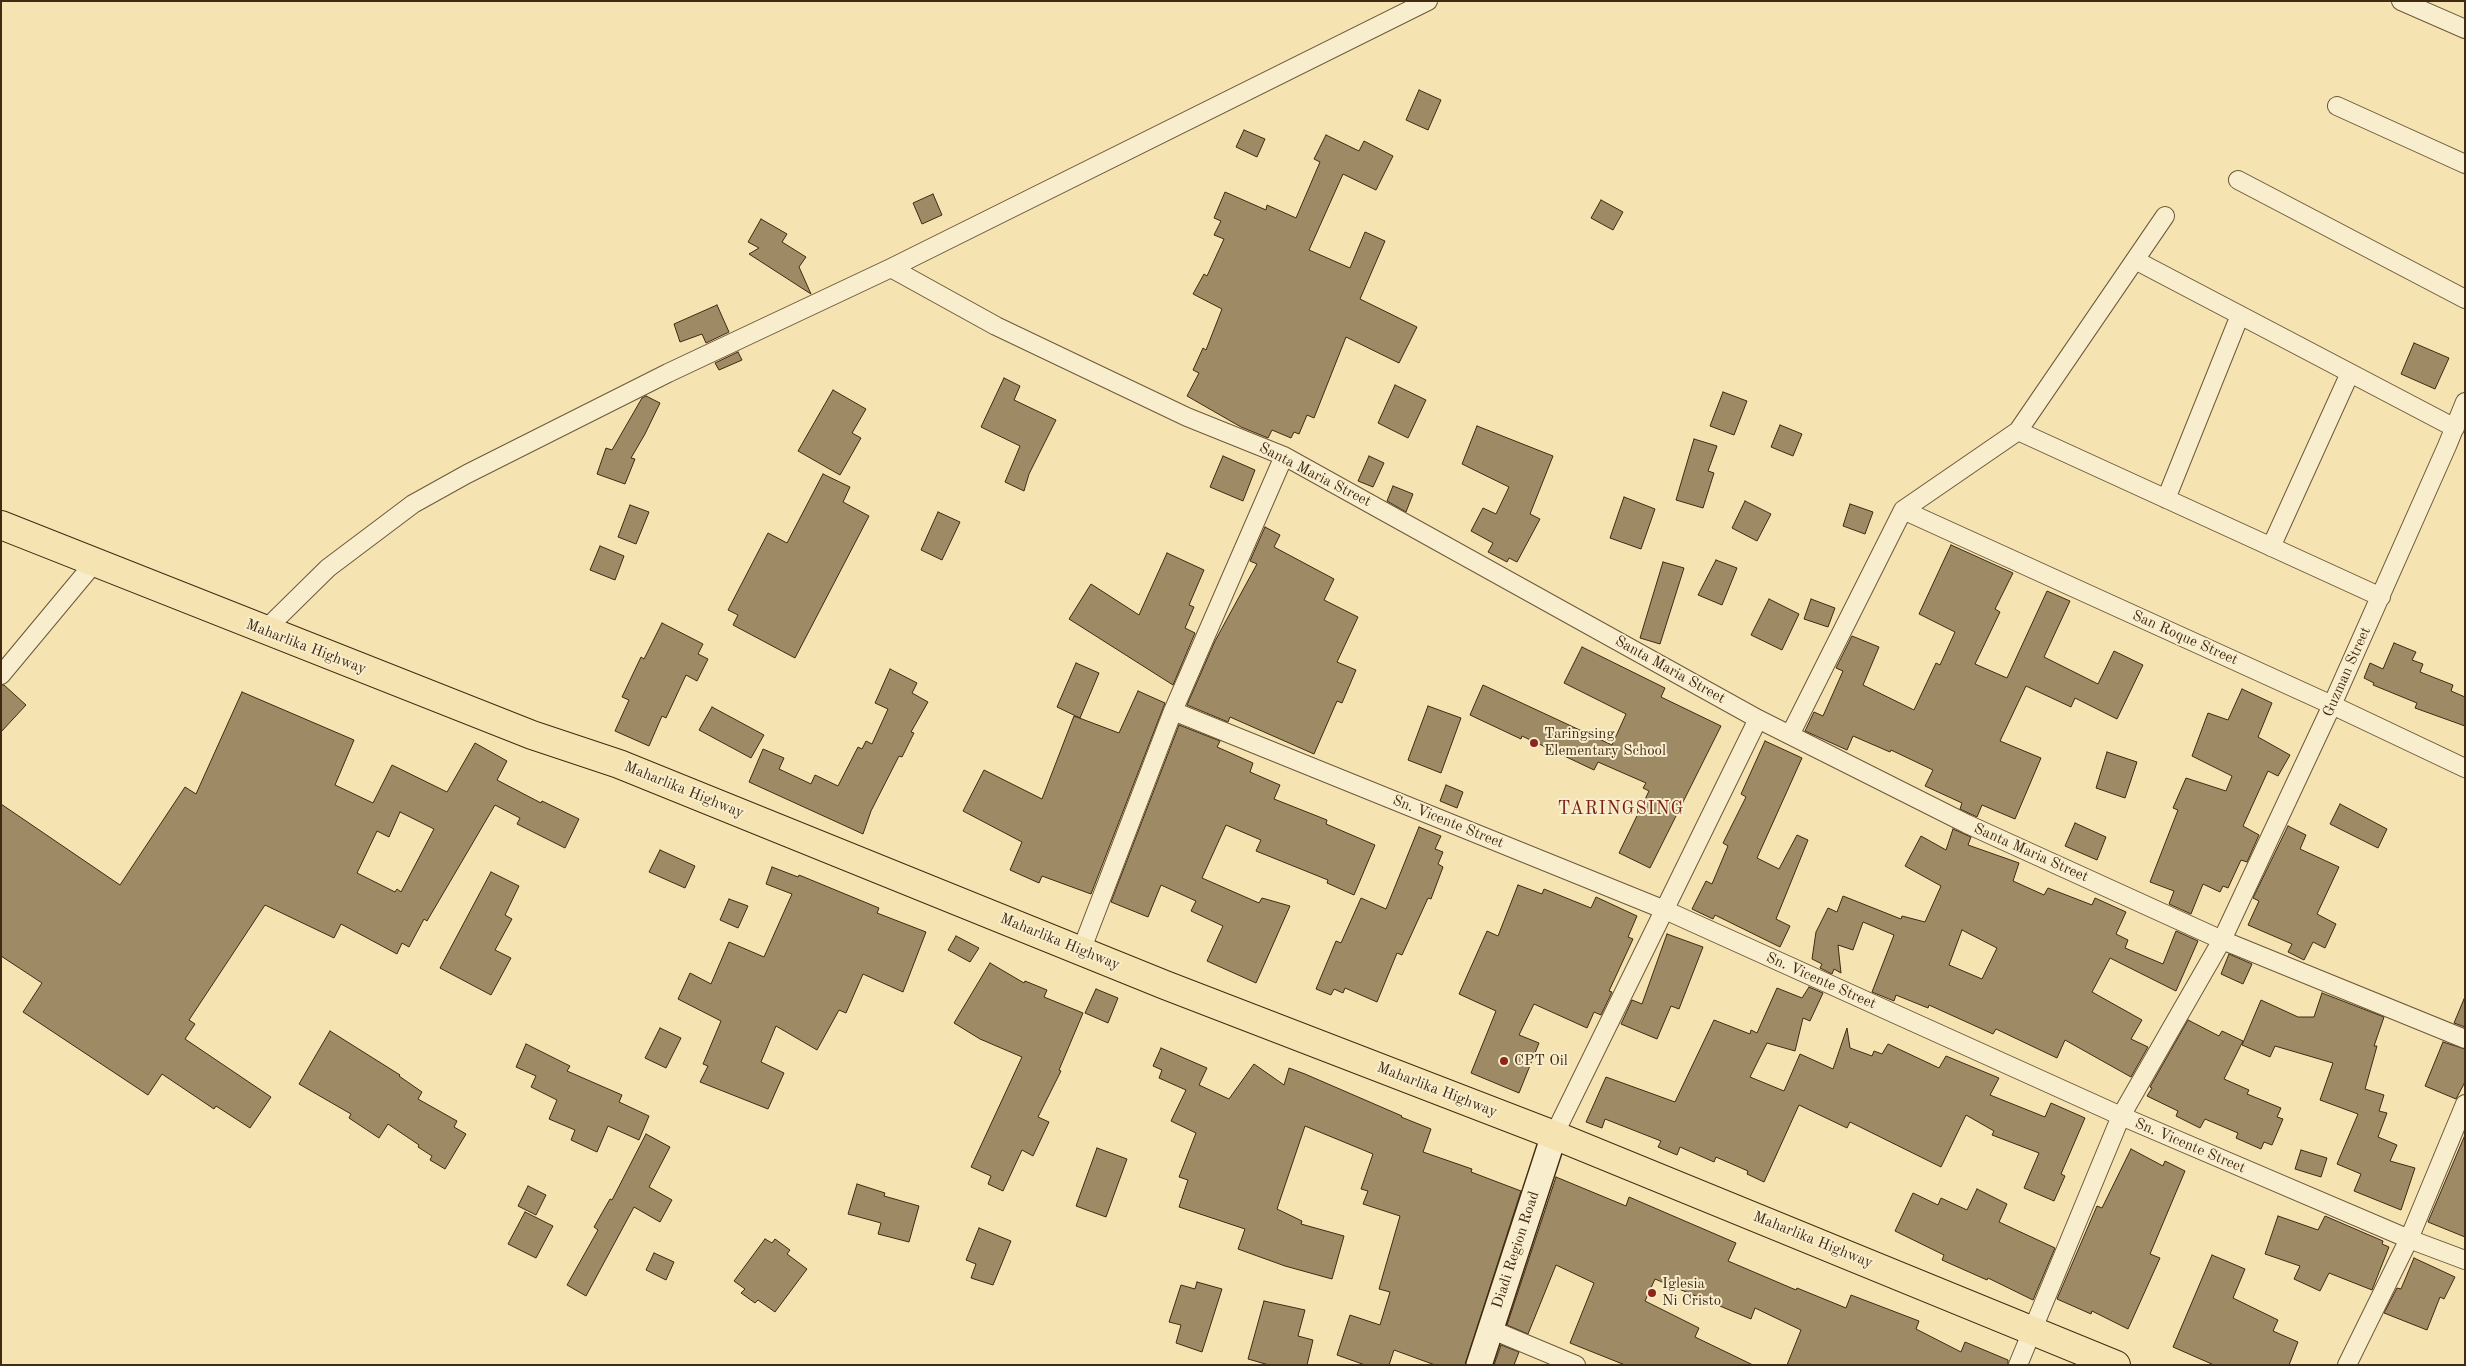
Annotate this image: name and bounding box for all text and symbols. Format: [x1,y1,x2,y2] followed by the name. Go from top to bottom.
[1256,439,1374,511] street label: Santa Maria Street
[2129,607,2241,669] street label: San Roque Street
[243,616,369,678] street label: Maharlika Highway
[2319,624,2375,720] street label: Guzman Street
[1612,632,1728,708] street label: Santa Maria Street
[1544,725,1666,760] place label: Taringsing Elementary School
[1528,737,1540,749] marker: Taringsing Elementary School
[621,758,747,822] street label: Maharlika Highway
[1390,791,1506,853] street label: Sn. Vicente Street
[1556,798,1686,820] district label: TARINGSING
[1971,820,2091,886] street label: Santa Maria Street
[997,910,1123,974] street label: Maharlika Highway
[1763,949,1879,1013] street label: Sn. Vicente Street
[1514,1052,1568,1070] place label: CPT Oil
[1498,1055,1510,1067] marker: CPT Oil
[1374,1059,1500,1121] street label: Maharlika Highway
[2132,1115,2248,1177] street label: Sn. Vicente Street
[1489,1189,1543,1311] street label: Diadi Region Road
[1750,1208,1876,1272] street label: Maharlika Highway
[1662,1275,1721,1310] place label: Iglesia Ni Cristo
[1646,1287,1658,1299] marker: Iglesia Ni Cristo

